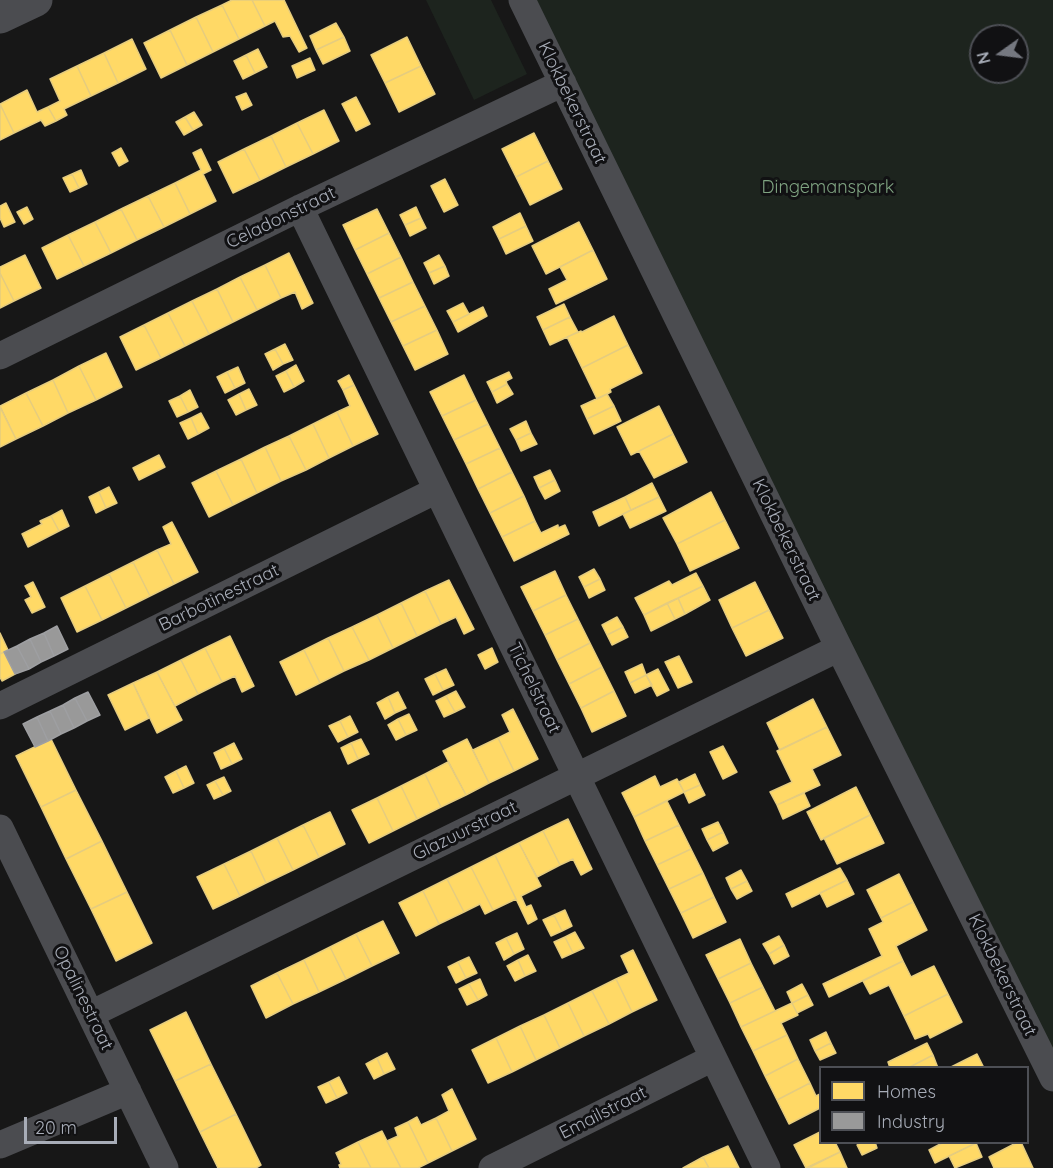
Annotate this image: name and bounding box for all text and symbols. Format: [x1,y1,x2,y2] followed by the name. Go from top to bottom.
[969,24,1029,84] north arrow
[533,38,611,168] street label: Klokbekerstraat
[972,50,995,66] text: N
[762,177,894,199] park label: Dingemanspark
[223,182,339,254] street label: Celadonstraat
[747,475,825,605] street label: Klokbekerstraat
[155,560,283,636] street label: Barbotinestraat
[503,639,565,737] street label: Tichelstraat
[410,797,520,865] street label: Glazuurstraat
[963,910,1041,1040] street label: Klokbekerstraat
[48,942,118,1054] street label: Opalinestraat
[819,1066,1029,1144] legend
[877,1080,936,1103] text: Homes
[556,1082,650,1144] street label: Emailstraat
[27,1105,120,1143] scale bar
[877,1110,945,1133] text: Industry
[35,1116,77,1139] text: 20 m

